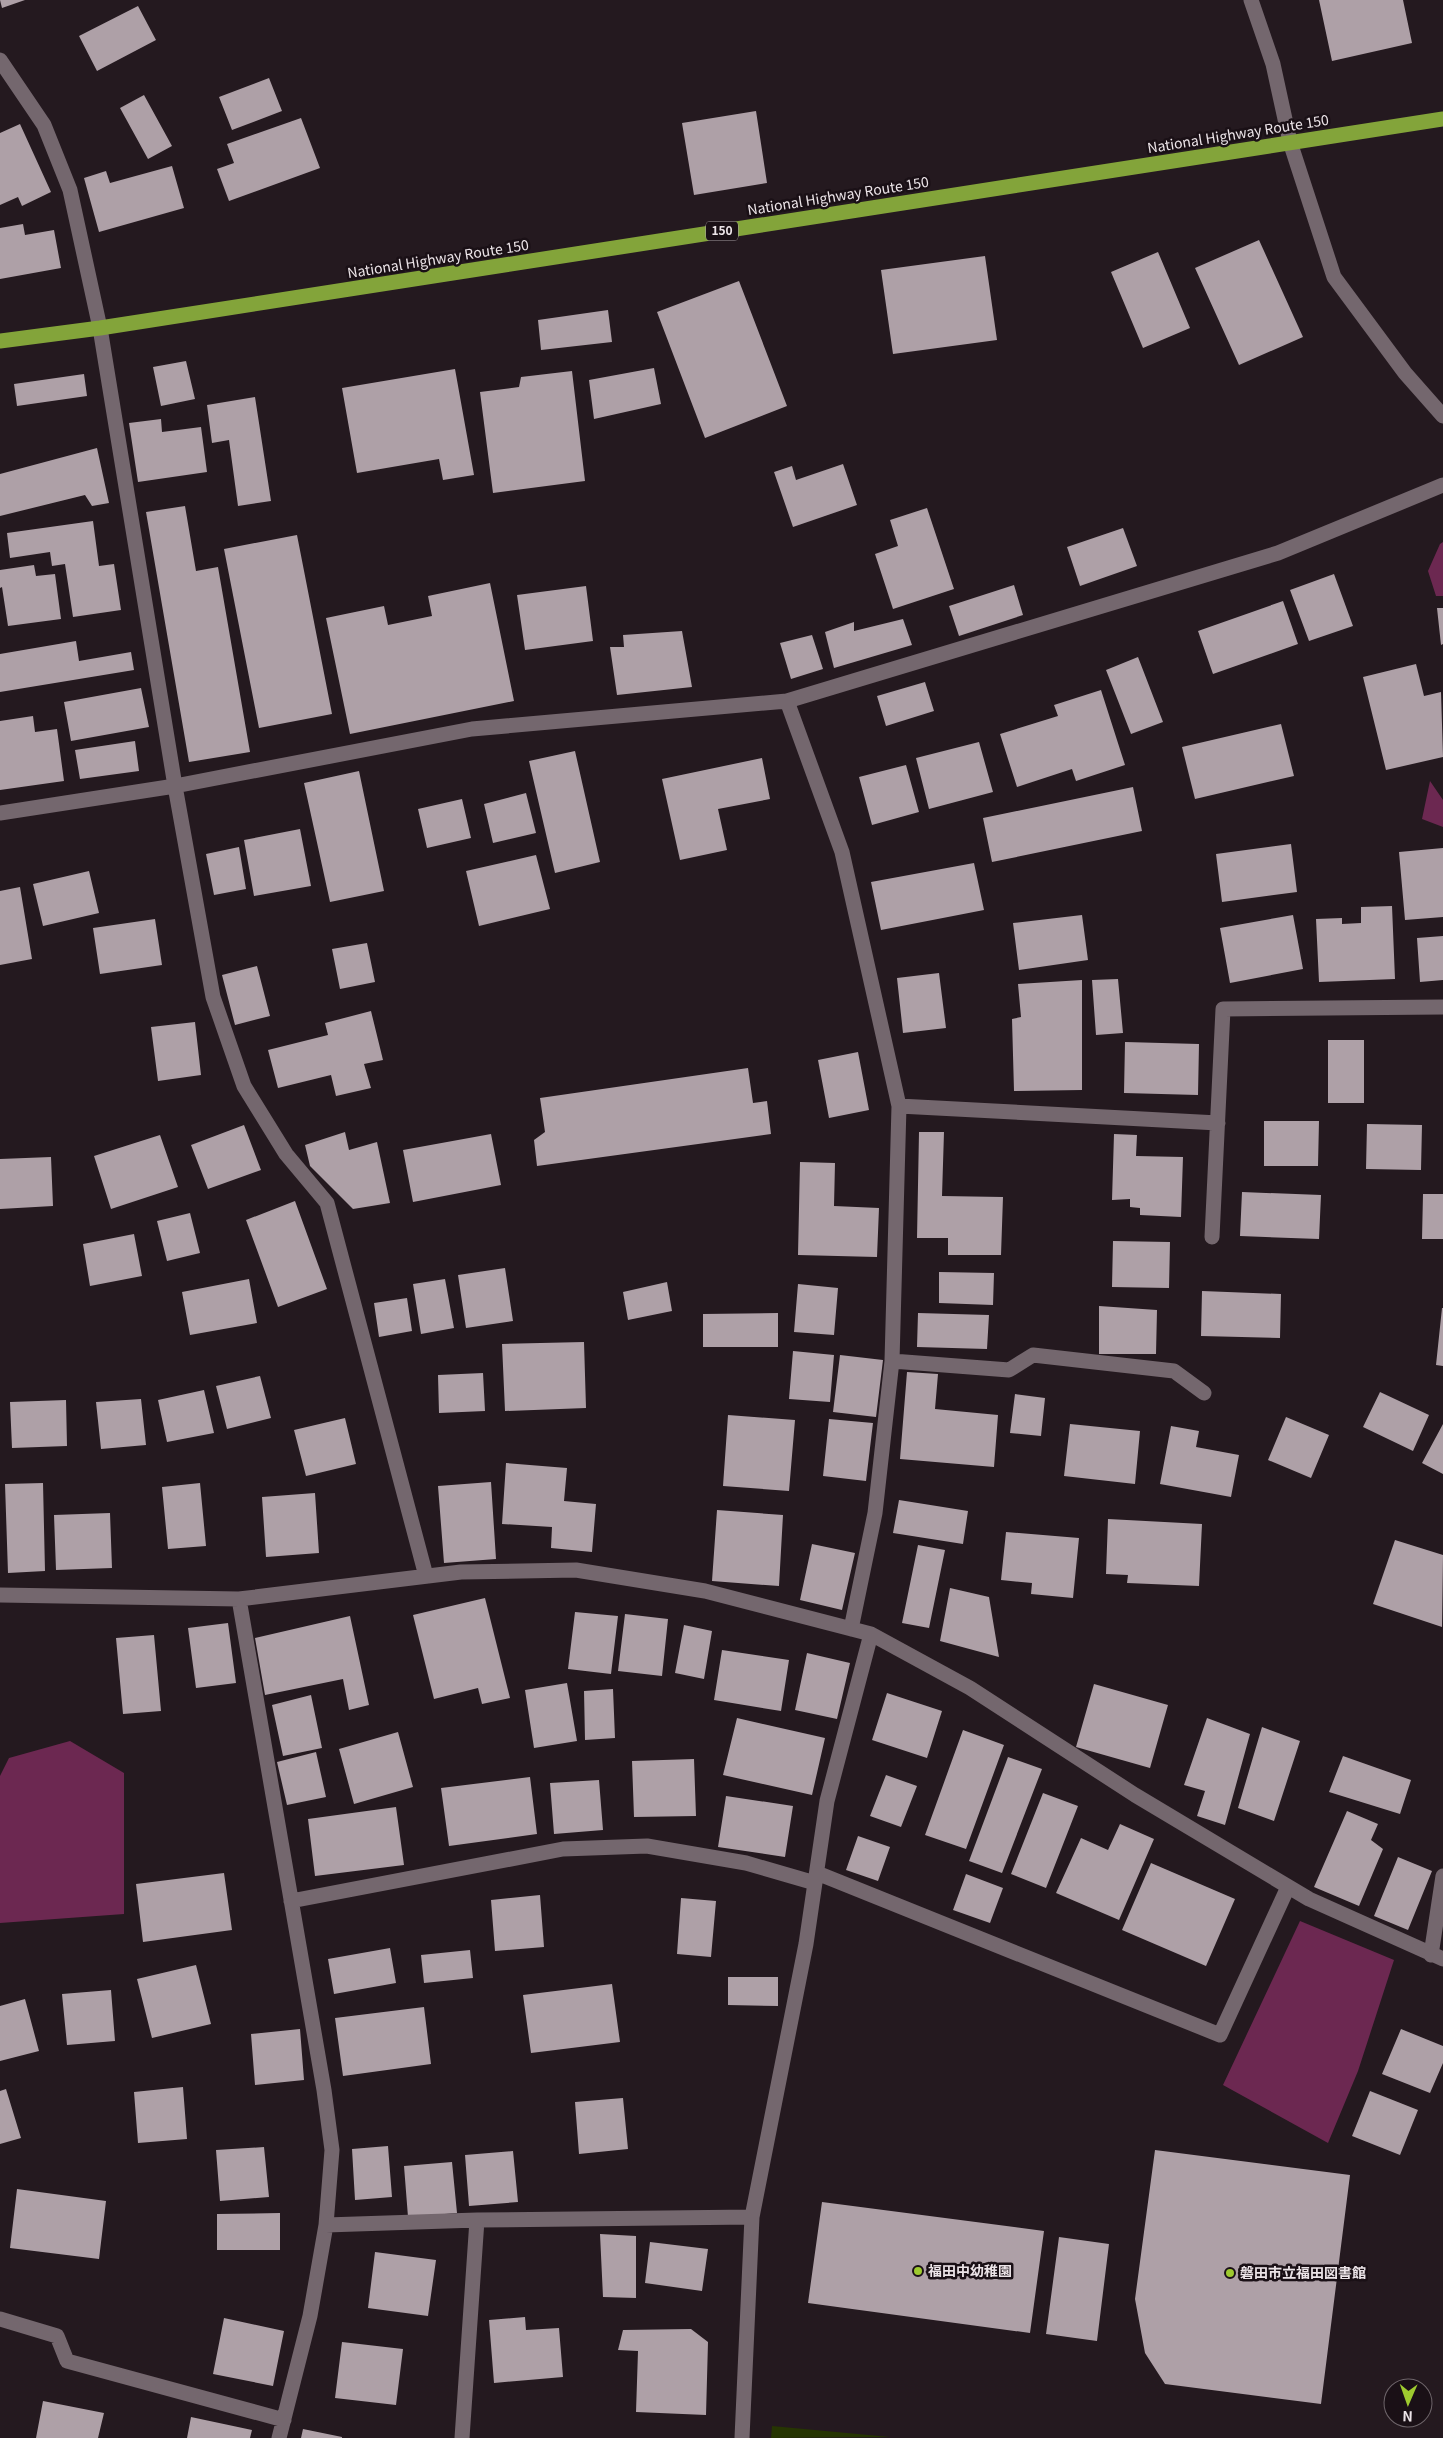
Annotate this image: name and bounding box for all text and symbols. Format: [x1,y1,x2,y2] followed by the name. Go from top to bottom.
[1146,109,1330,157] street label: National Highway Route 150
[746,171,930,219] street label: National Highway Route 150
[706,222,738,240] road number: 150
[346,234,530,282] street label: National Highway Route 150
[928,2260,1012,2280] place label: 福田中幼稚園
[1240,2262,1366,2282] place label: 磐田市立福田図書館
[912,2265,924,2277] marker: 福田中幼稚園
[1224,2267,1236,2279] marker: 磐田市立福田図書館
[1383,2378,1433,2428] north arrow
[1402,2407,1413,2427] text: N

